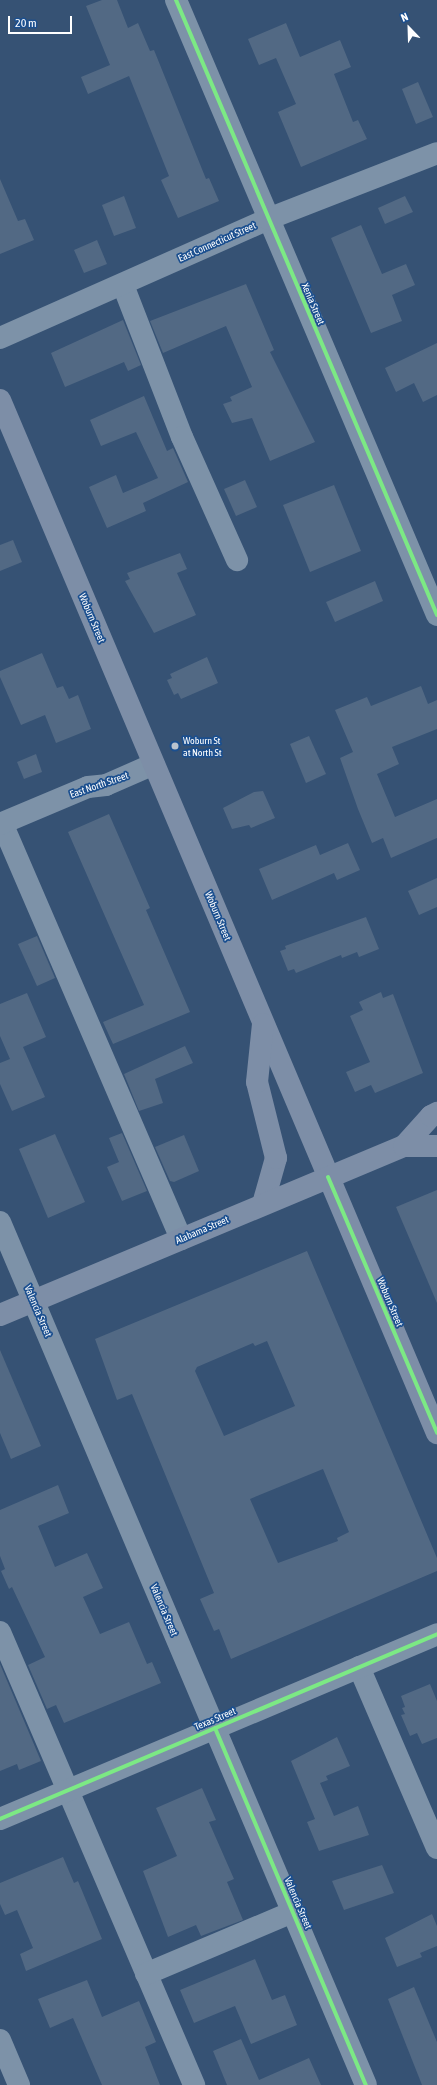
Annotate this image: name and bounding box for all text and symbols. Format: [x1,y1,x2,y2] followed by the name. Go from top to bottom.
[10,8,74,34] scale bar
[389,8,429,48] north arrow
[399,10,410,24] text: N
[15,16,37,30] text: 20 m
[176,220,258,264] street label: East Connecticut Street
[299,281,327,327] street label: Xenia Street
[76,592,108,644] street label: Woburn Street
[183,734,222,758] place label: Woburn St at North St
[170,741,180,751] marker: Woburn St at North St
[68,769,130,801] street label: East North Street
[202,890,234,942] street label: Woburn Street
[174,1213,230,1247] street label: Alabama Street
[374,1276,406,1328] street label: Woburn Street
[22,1283,54,1339] street label: Valencia Street
[148,1582,180,1638] street label: Valencia Street
[193,1705,237,1733] street label: Texas Street
[282,1875,314,1931] street label: Valencia Street

